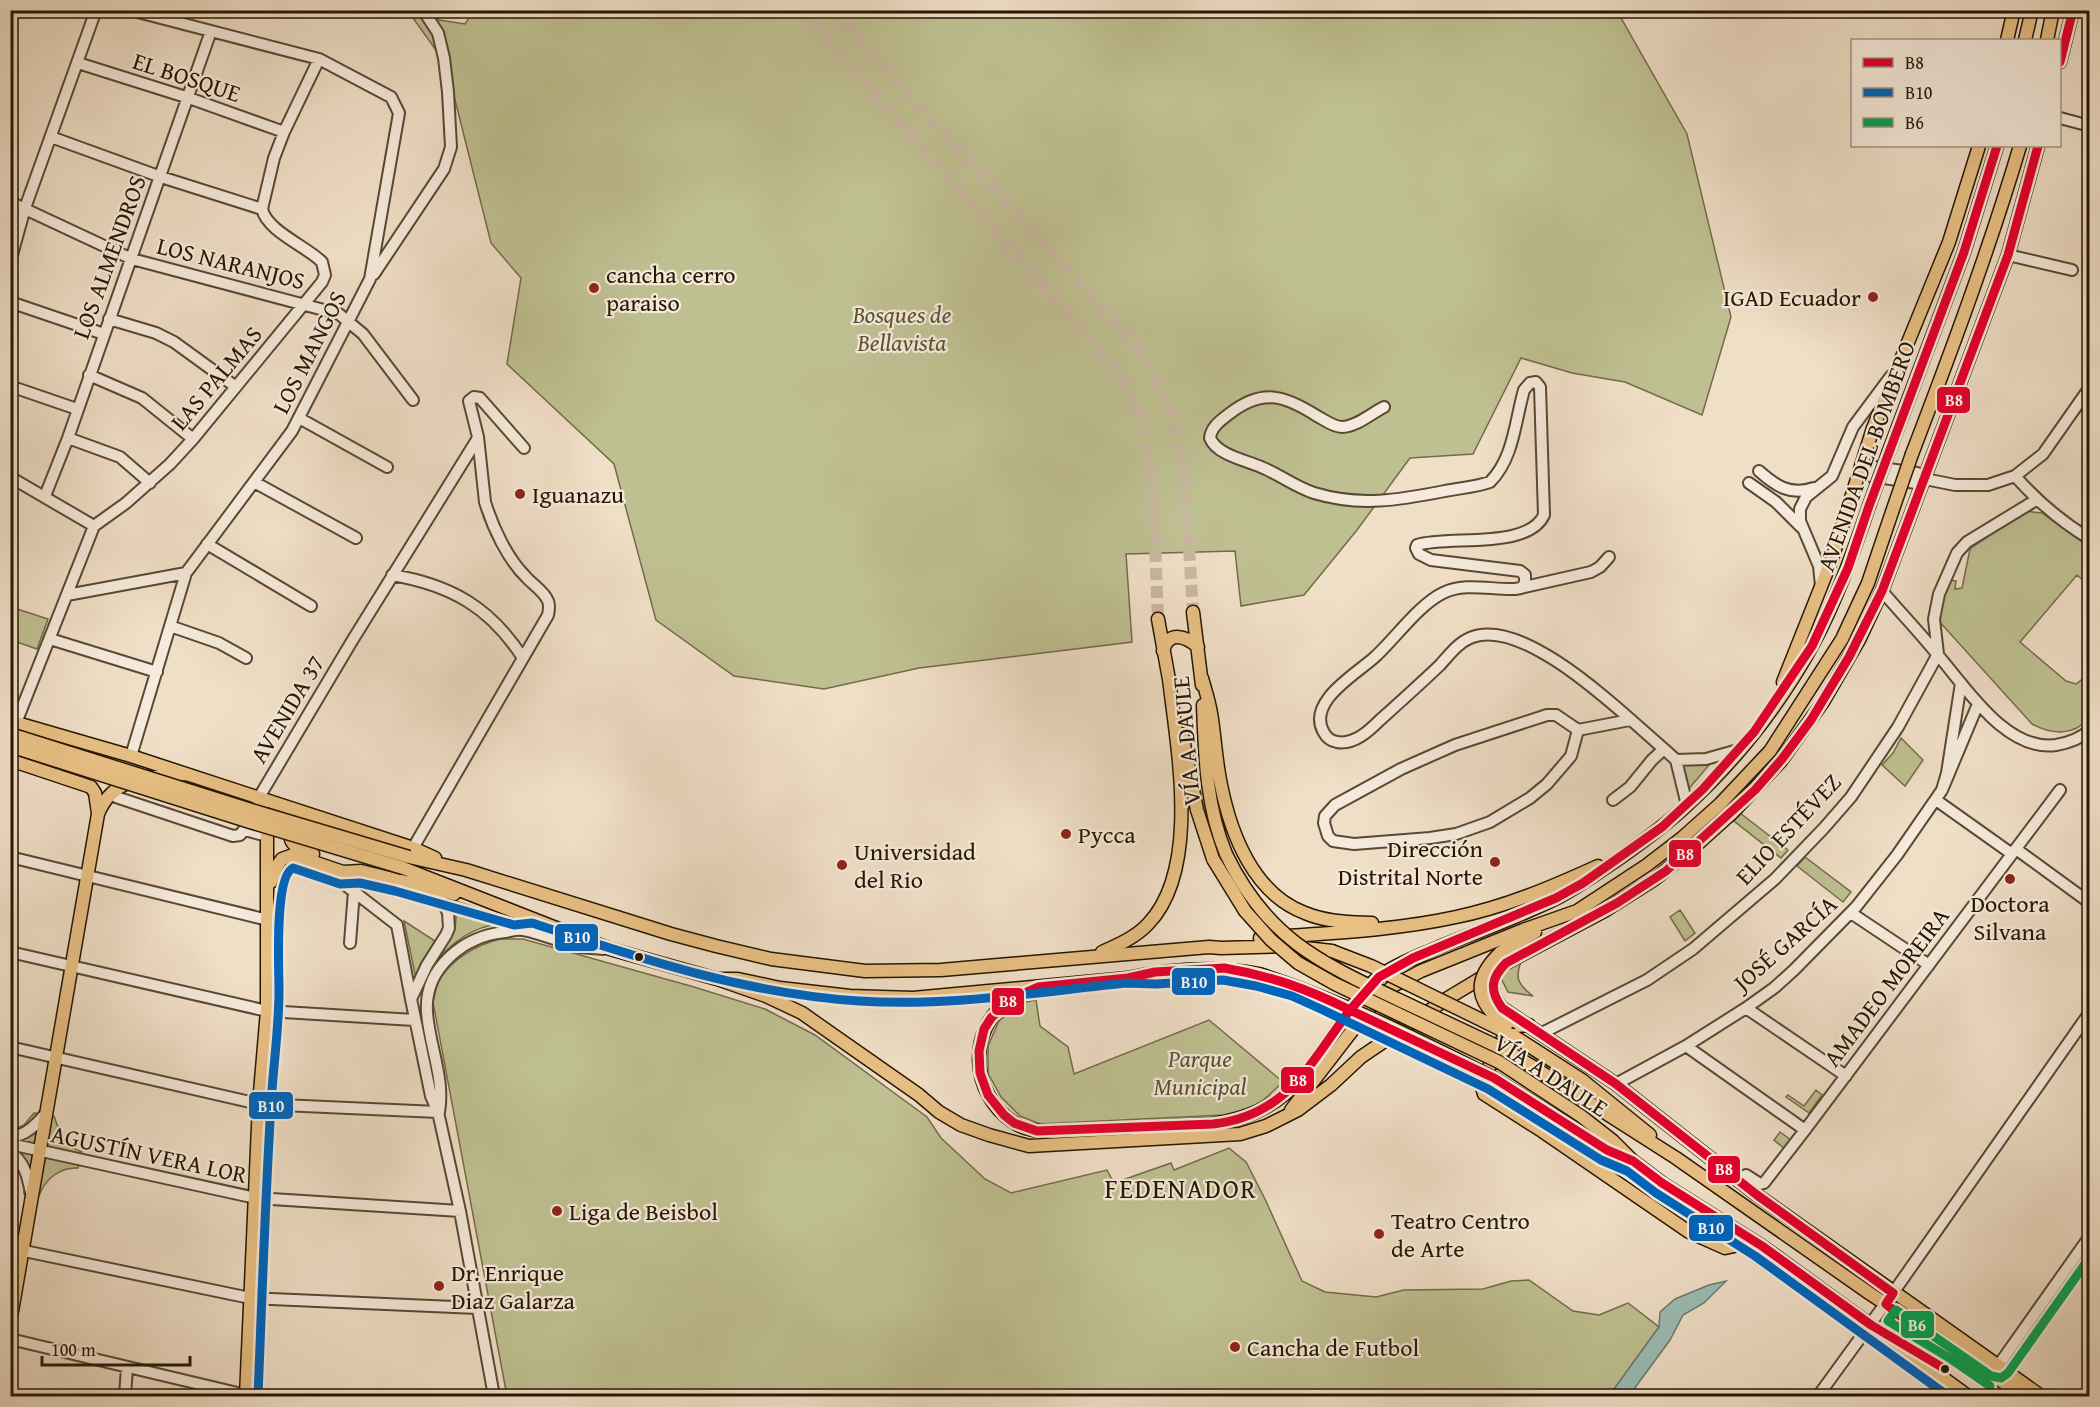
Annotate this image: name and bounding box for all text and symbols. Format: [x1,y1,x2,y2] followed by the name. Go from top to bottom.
[1851,39,2061,147] legend
[129,43,245,111] street label: EL BOSQUE
[1905,49,1924,76] text: B8
[1905,79,1933,106] text: B10
[1905,109,1924,136] text: B6
[63,170,155,344] street label: LOS ALMENDROS
[153,228,309,298] street label: LOS NARANJOS
[606,257,735,320] place label: cancha cerro paraiso
[1723,280,1861,315] place label: IGAD Ecuador
[587,281,601,295] marker: cancha cerro paraiso
[263,285,355,419] street label: LOS MANGOS
[1866,290,1880,304] marker: IGAD Ecuador
[852,297,952,360] park label: Bosques de Bellavista
[162,318,270,438] street label: LAS PALMAS
[1808,336,1924,576] street label: AVENIDA DEL BOMBERO
[1936,386,1971,414] line badge: B8
[1945,388,1963,412] text: B8
[532,477,624,512] place label: Iguanazu
[513,487,527,501] marker: Iguanazu
[241,648,333,770] street label: AVENIDA 37
[1163,675,1209,807] street label: VÍA A DAULE
[1727,765,1849,893] street label: ELIO ESTÉVEZ
[1078,817,1136,852] place label: Pycca
[1059,827,1073,841] marker: Pycca
[1338,831,1484,894] place label: Dirección Distrital Norte
[854,834,976,897] place label: Universidad del Rio
[1668,839,1702,868] line badge: B8
[1676,842,1694,866] text: B8
[1488,855,1502,869] marker: Dirección Distrital Norte
[835,858,849,872] marker: Universidad del Rio
[2003,872,2017,886] marker: Doctora Silvana
[1970,886,2050,949] place label: Doctora Silvana
[1723,887,1845,1001] street label: JOSÉ GARCÍA
[1814,900,1958,1074] street label: AMADEO MOREIRA
[554,923,599,952] line badge: B10
[564,925,590,949] text: B10
[633,951,645,963] unlabelled marker
[1171,967,1216,996] line badge: B10
[1181,970,1207,994] text: B10
[991,987,1025,1016] line badge: B8
[999,989,1017,1013] text: B8
[1487,1025,1615,1125] street label: VÍA A DAULE
[1154,1041,1247,1104] park label: Parque Municipal
[1280,1066,1315,1094] line badge: B8
[1289,1068,1307,1092] text: B8
[248,1091,294,1120] line badge: B10
[258,1094,284,1118] text: B10
[48,1116,250,1192] street label: AGUSTÍN VERA LOR
[1707,1155,1741,1184] line badge: B8
[1715,1157,1733,1181] text: B8
[1105,1168,1257,1208] district label: FEDENADOR
[569,1194,718,1229] place label: Liga de Beisbol
[1391,1203,1530,1266] place label: Teatro Centro de Arte
[550,1204,564,1218] marker: Liga de Beisbol
[1688,1214,1734,1242] line badge: B10
[1698,1216,1724,1240] text: B10
[1372,1227,1386,1241] marker: Teatro Centro de Arte
[451,1255,575,1318] place label: Dr. Enrique Diaz Galarza
[432,1279,446,1293] marker: Dr. Enrique Diaz Galarza
[1900,1310,1935,1339] line badge: B6
[1908,1313,1926,1337] text: B6
[42,1329,190,1367] scale bar
[1247,1330,1419,1365] place label: Cancha de Futbol
[51,1336,96,1363] text: 100 m
[1228,1340,1242,1354] marker: Cancha de Futbol
[1939,1363,1951,1375] unlabelled marker

